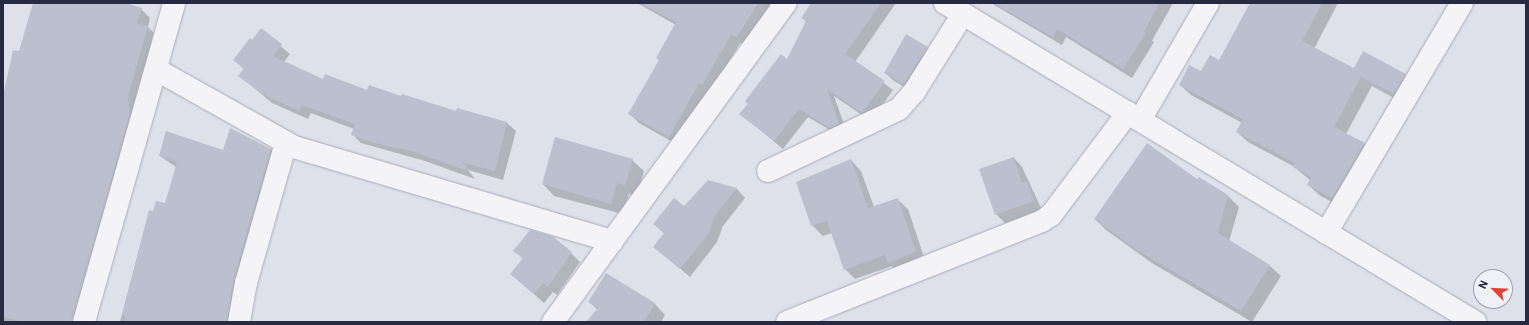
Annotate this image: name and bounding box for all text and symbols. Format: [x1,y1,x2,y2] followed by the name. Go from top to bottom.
[1473,269,1513,309] north arrow
[1475,278,1491,291] text: N

